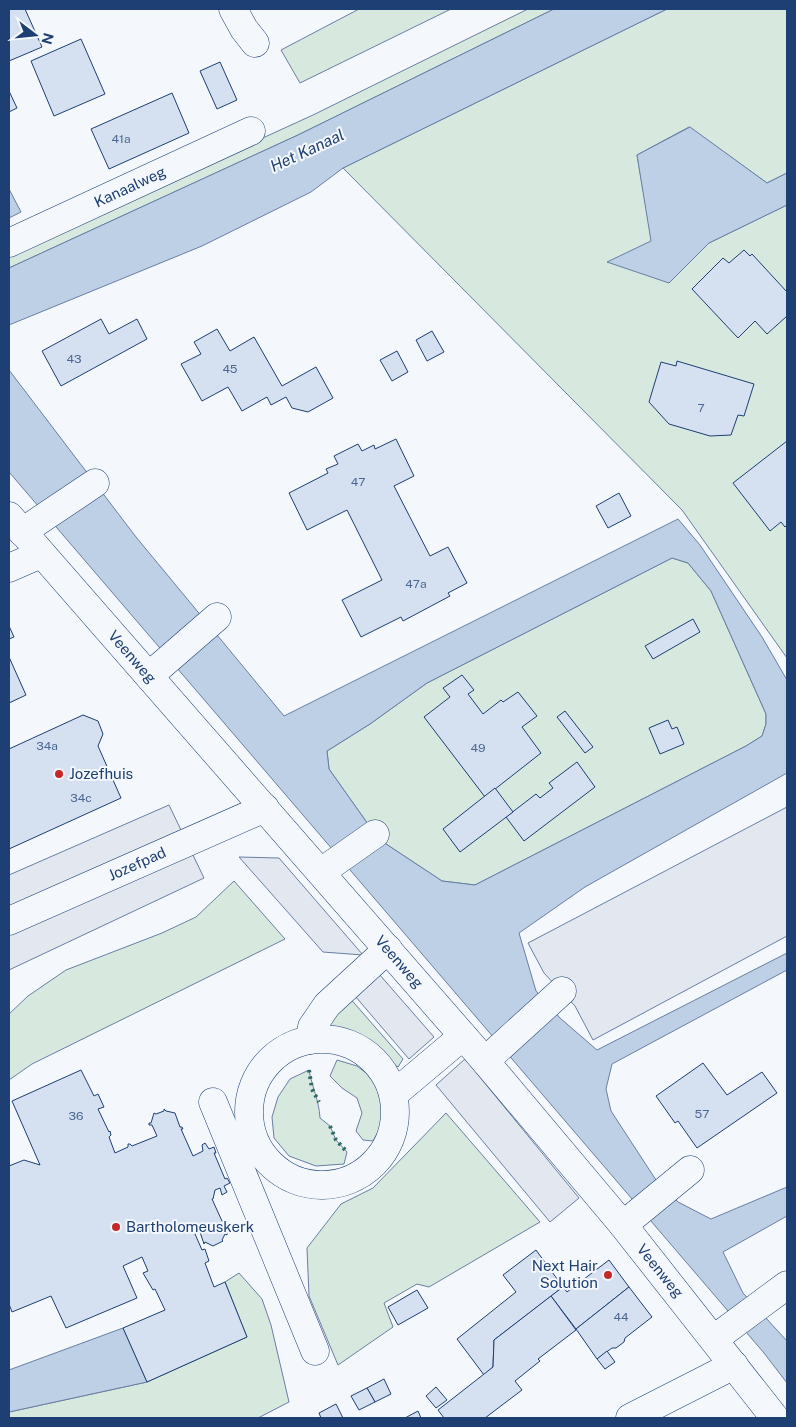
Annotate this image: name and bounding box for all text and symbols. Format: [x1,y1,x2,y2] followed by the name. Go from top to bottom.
[10,10,60,60] north arrow
[38,31,57,46] text: N
[267,125,347,176] water label: Het Kanaal
[111,132,131,146] house number: 41a
[91,163,168,211] street label: Kanaalweg
[66,352,82,366] house number: 43
[222,362,238,376] house number: 45
[697,401,705,415] house number: 7
[351,475,365,489] house number: 47
[405,577,427,591] house number: 47a
[105,627,160,686] street label: Veenweg
[36,739,58,753] house number: 34a
[470,741,486,755] house number: 49
[69,765,133,782] place label: Jozefhuis
[53,768,65,780] marker: Jozefhuis
[70,791,92,805] house number: 34c
[105,843,168,884] street label: Jozefpad
[372,932,427,991] street label: Veenweg
[695,1107,709,1121] house number: 57
[69,1109,83,1123] house number: 36
[126,1218,254,1235] place label: Bartholomeuskerk
[110,1221,122,1233] marker: Bartholomeuskerk
[634,1240,687,1301] street label: Veenweg
[532,1257,598,1291] place label: Next Hair Solution
[602,1269,614,1281] marker: Next Hair Solution
[613,1310,629,1324] house number: 44

